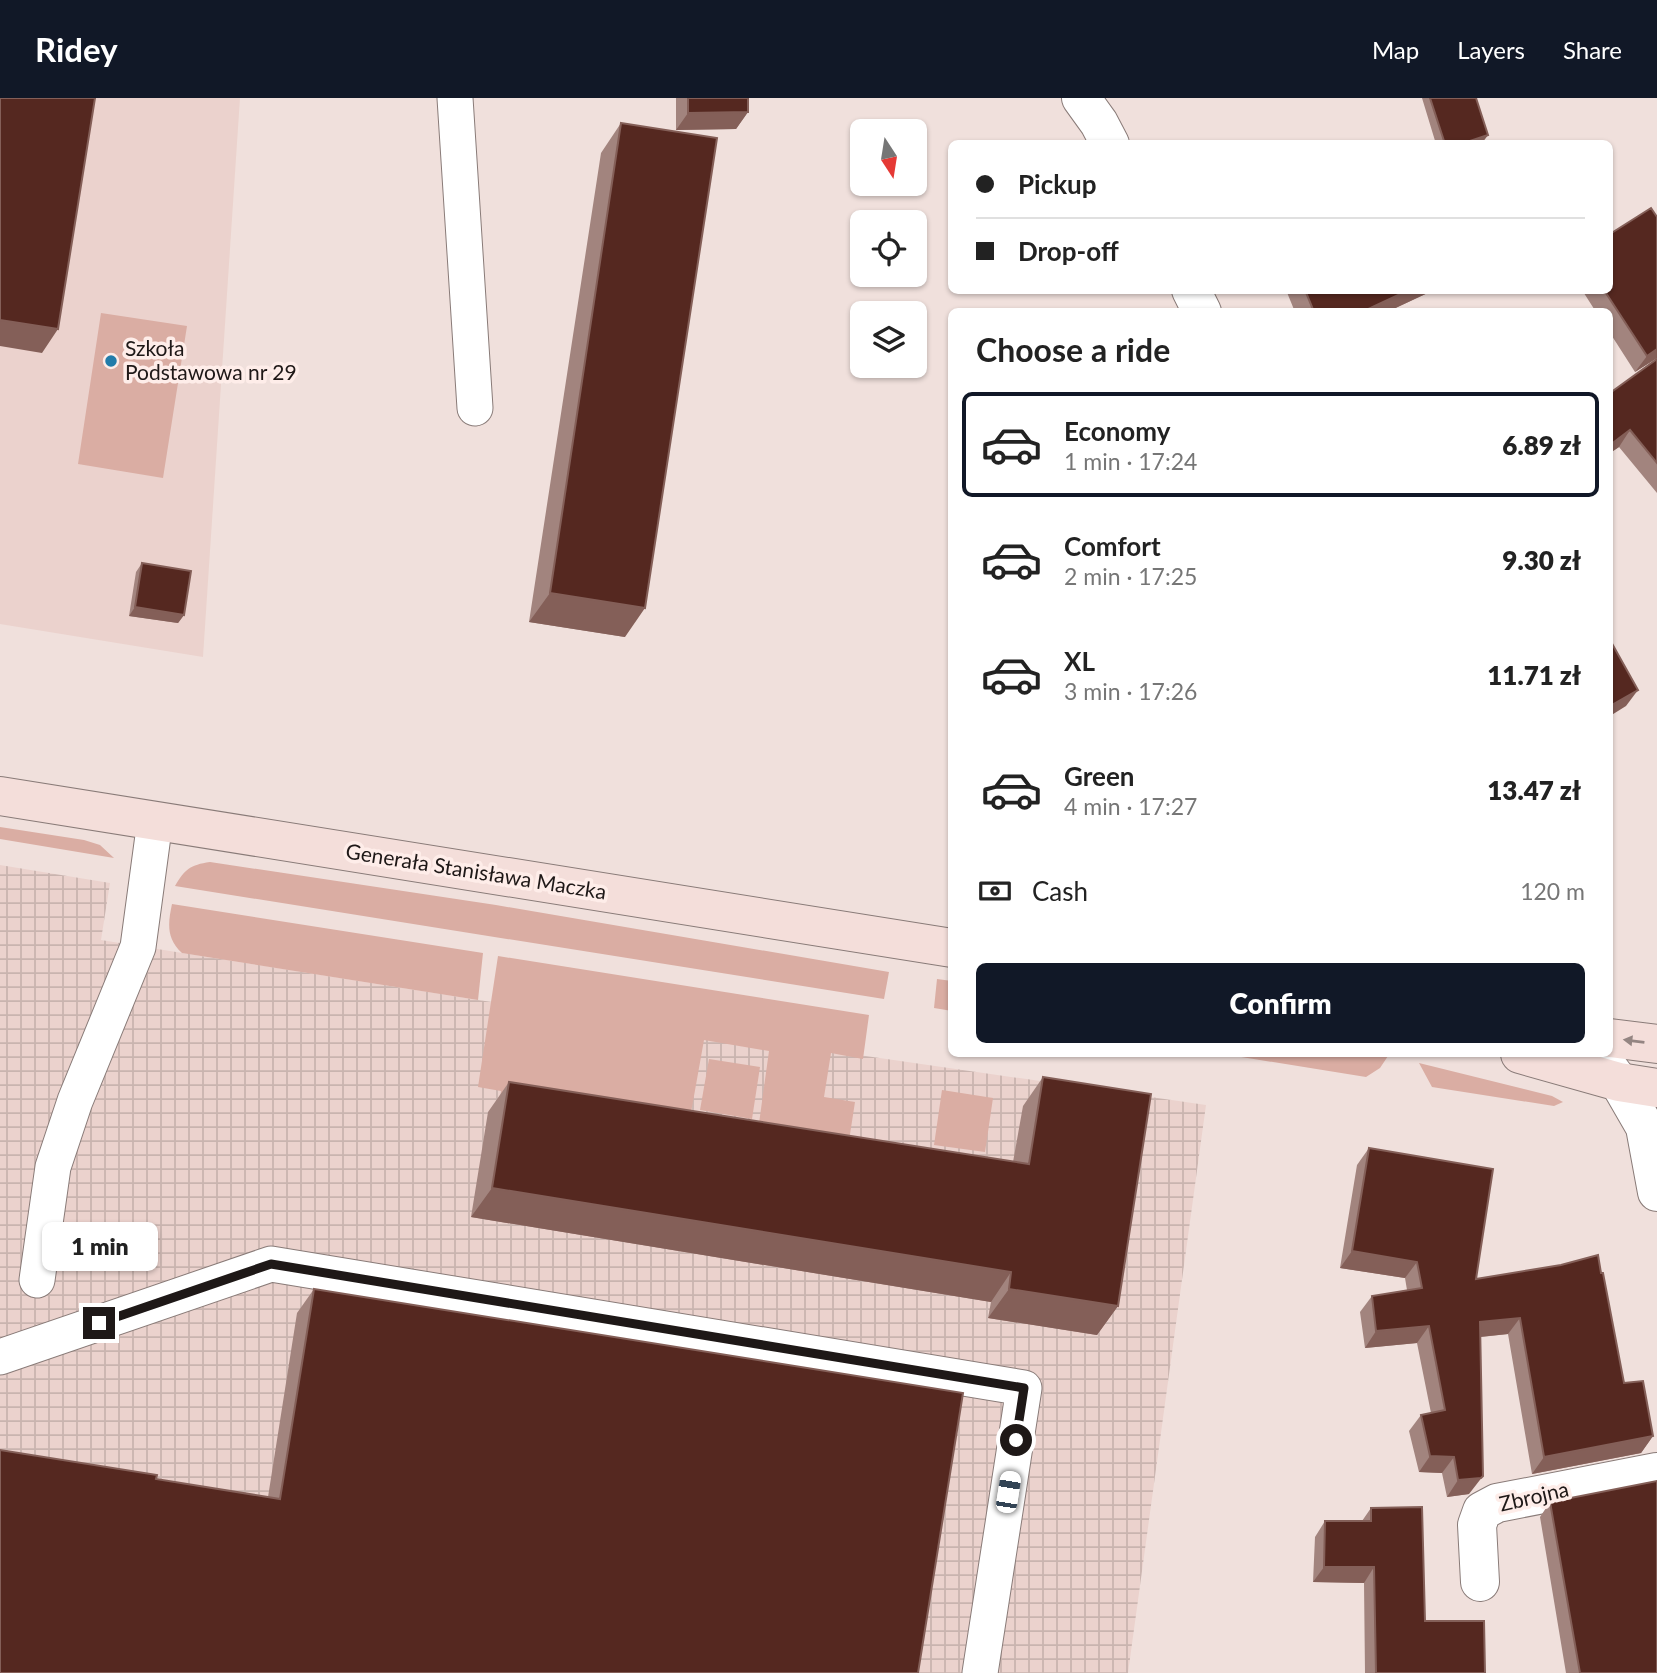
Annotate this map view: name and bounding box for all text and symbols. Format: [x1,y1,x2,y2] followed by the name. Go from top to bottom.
[35,29,118,69] text: Ridey
[1372,35,1419,64] text: Map
[1457,35,1525,64] text: Layers
[1563,35,1622,64] text: Share
[850,119,928,196] north arrow
[850,119,927,378] map controls
[1018,168,1097,200] text: Pickup
[850,210,927,287] button: locate
[1018,235,1119,267] text: Drop-off
[850,301,927,378] button: layers
[976,330,1170,369] text: Choose a ride
[125,335,297,384] place label: Szkoła Podstawowa nr 29
[103,353,119,369] marker: Szkoła Podstawowa nr 29
[980,413,1043,476] icon: car
[1064,415,1170,447] text: Economy
[1502,429,1581,461] text: 6.89 zł
[1064,447,1197,475] text: 1 min · 17:24
[980,528,1043,591] icon: car
[1064,530,1161,562] text: Comfort
[1502,544,1581,576] text: 9.30 zł
[1064,562,1197,590] text: 2 min · 17:25
[980,643,1043,706] icon: car
[1064,645,1095,677] text: XL
[1487,659,1581,691] text: 11.71 zł
[1064,677,1197,705] text: 3 min · 17:26
[980,758,1043,821] icon: car
[1064,760,1134,792] text: Green
[1487,774,1581,806] text: 13.47 zł
[1064,792,1197,820] text: 4 min · 17:27
[344,838,608,903] street label: Generała Stanisława Maczka
[976,872,1014,910] icon: cash
[1032,875,1088,907] text: Cash
[1520,877,1585,905] text: 120 m
[976,963,1585,1043] button: Confirm
[1622,1036,1644,1047] one-way arrow
[41,1222,157,1270] callout: 1 min
[71,1232,129,1260] text: 1 min
[83,1307,115,1339] route end
[1000,1424,1032,1456] route start
[995,1470,1022,1514] car
[1496,1475,1571,1516] street label: Zbrojna

